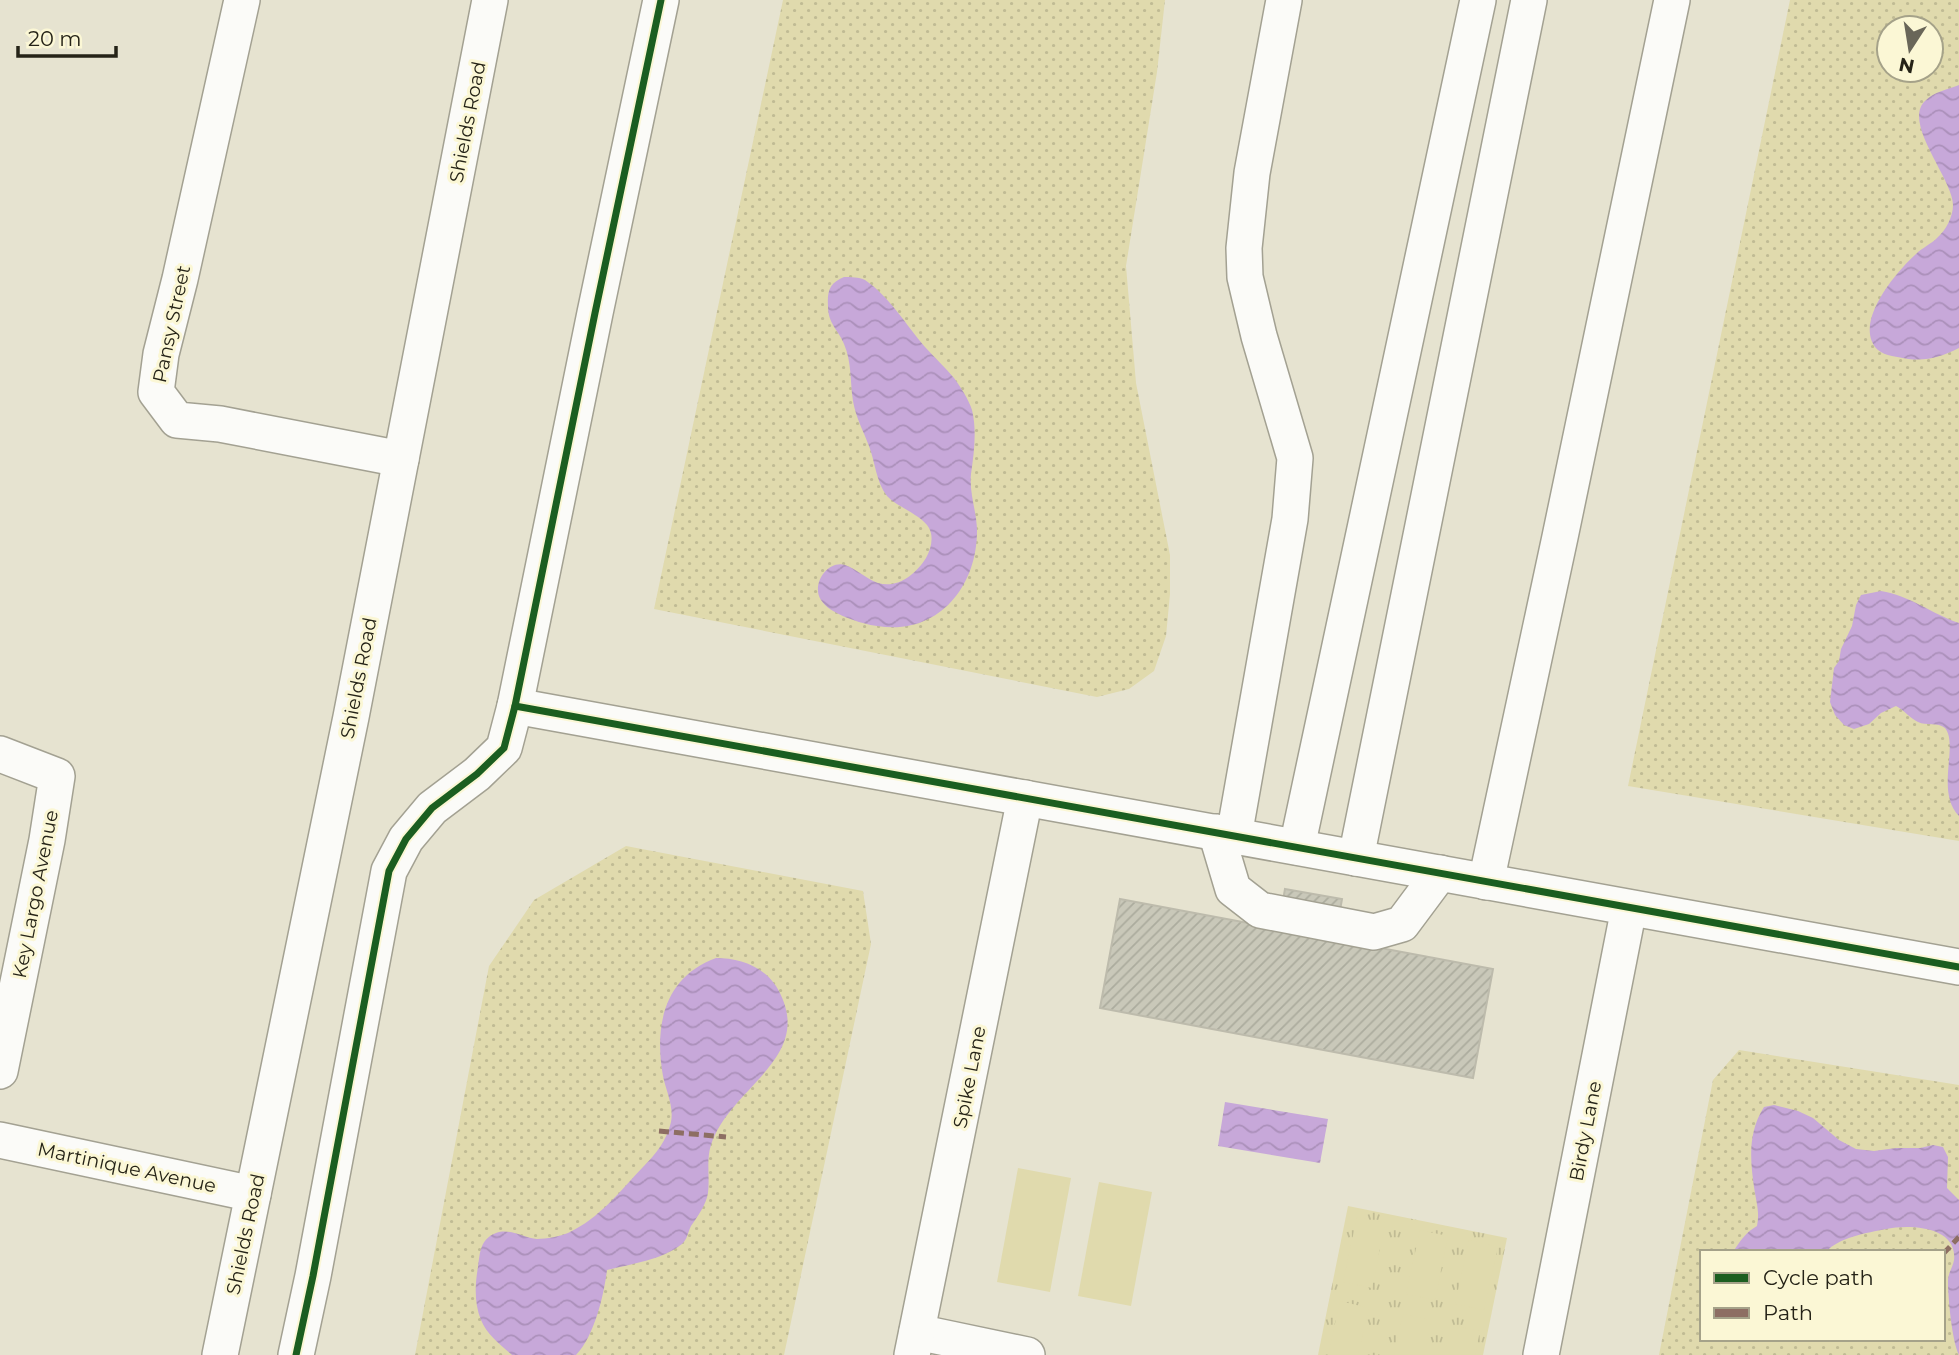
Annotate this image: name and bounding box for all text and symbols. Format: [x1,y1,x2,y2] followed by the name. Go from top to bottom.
[18,14,116,58] scale bar
[1875,14,1945,84] north arrow
[28,26,82,51] text: 20 m
[1897,52,1916,78] text: N
[444,60,491,185] street label: Shields Road
[148,263,195,385] street label: Pansy Street
[335,616,382,741] street label: Shields Road
[8,808,63,980] street label: Key Largo Avenue
[948,1024,991,1130] street label: Spike Lane
[1565,1079,1606,1183] street label: Birdy Lane
[36,1137,218,1198] street label: Martinique Avenue
[221,1172,270,1297] street label: Shields Road
[1700,1250,1945,1341] legend
[1763,1265,1874,1290] text: Cycle path
[1763,1300,1813,1325] text: Path

